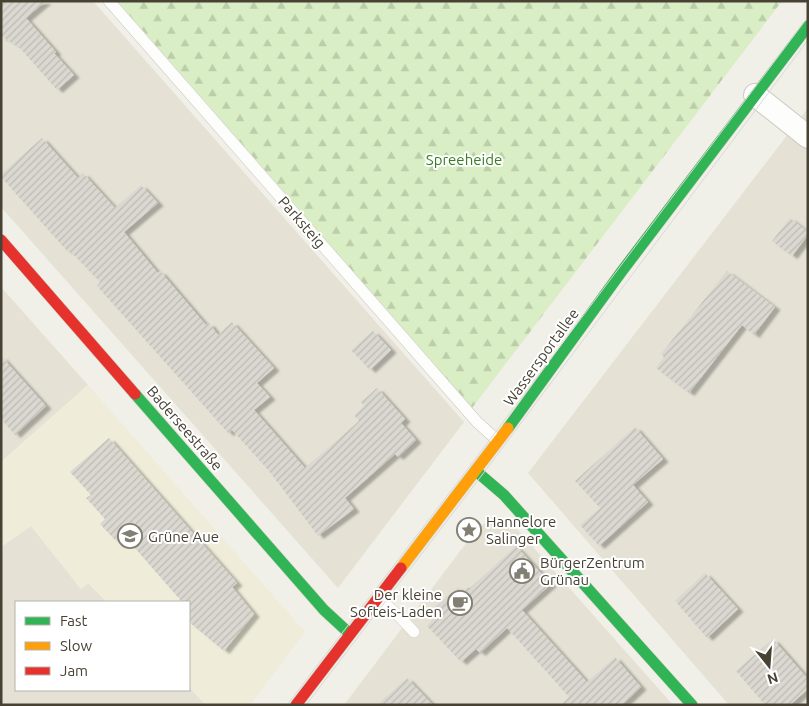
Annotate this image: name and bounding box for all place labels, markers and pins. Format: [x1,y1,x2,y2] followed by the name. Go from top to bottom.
[486,513,556,547] place label: Hannelore Salinger
[456,517,482,543] place icon: Hannelore Salinger
[117,523,143,549] school or university icon: Grüne Aue
[148,528,219,545] place label: Grüne Aue
[540,554,645,588] place label: BürgerZentrum Grünau
[509,558,535,584] public building icon: BürgerZentrum Grünau
[350,586,442,620] place label: Der kleine Softeis-Laden
[447,590,473,616] cafe icon: Der kleine Softeis-Laden

